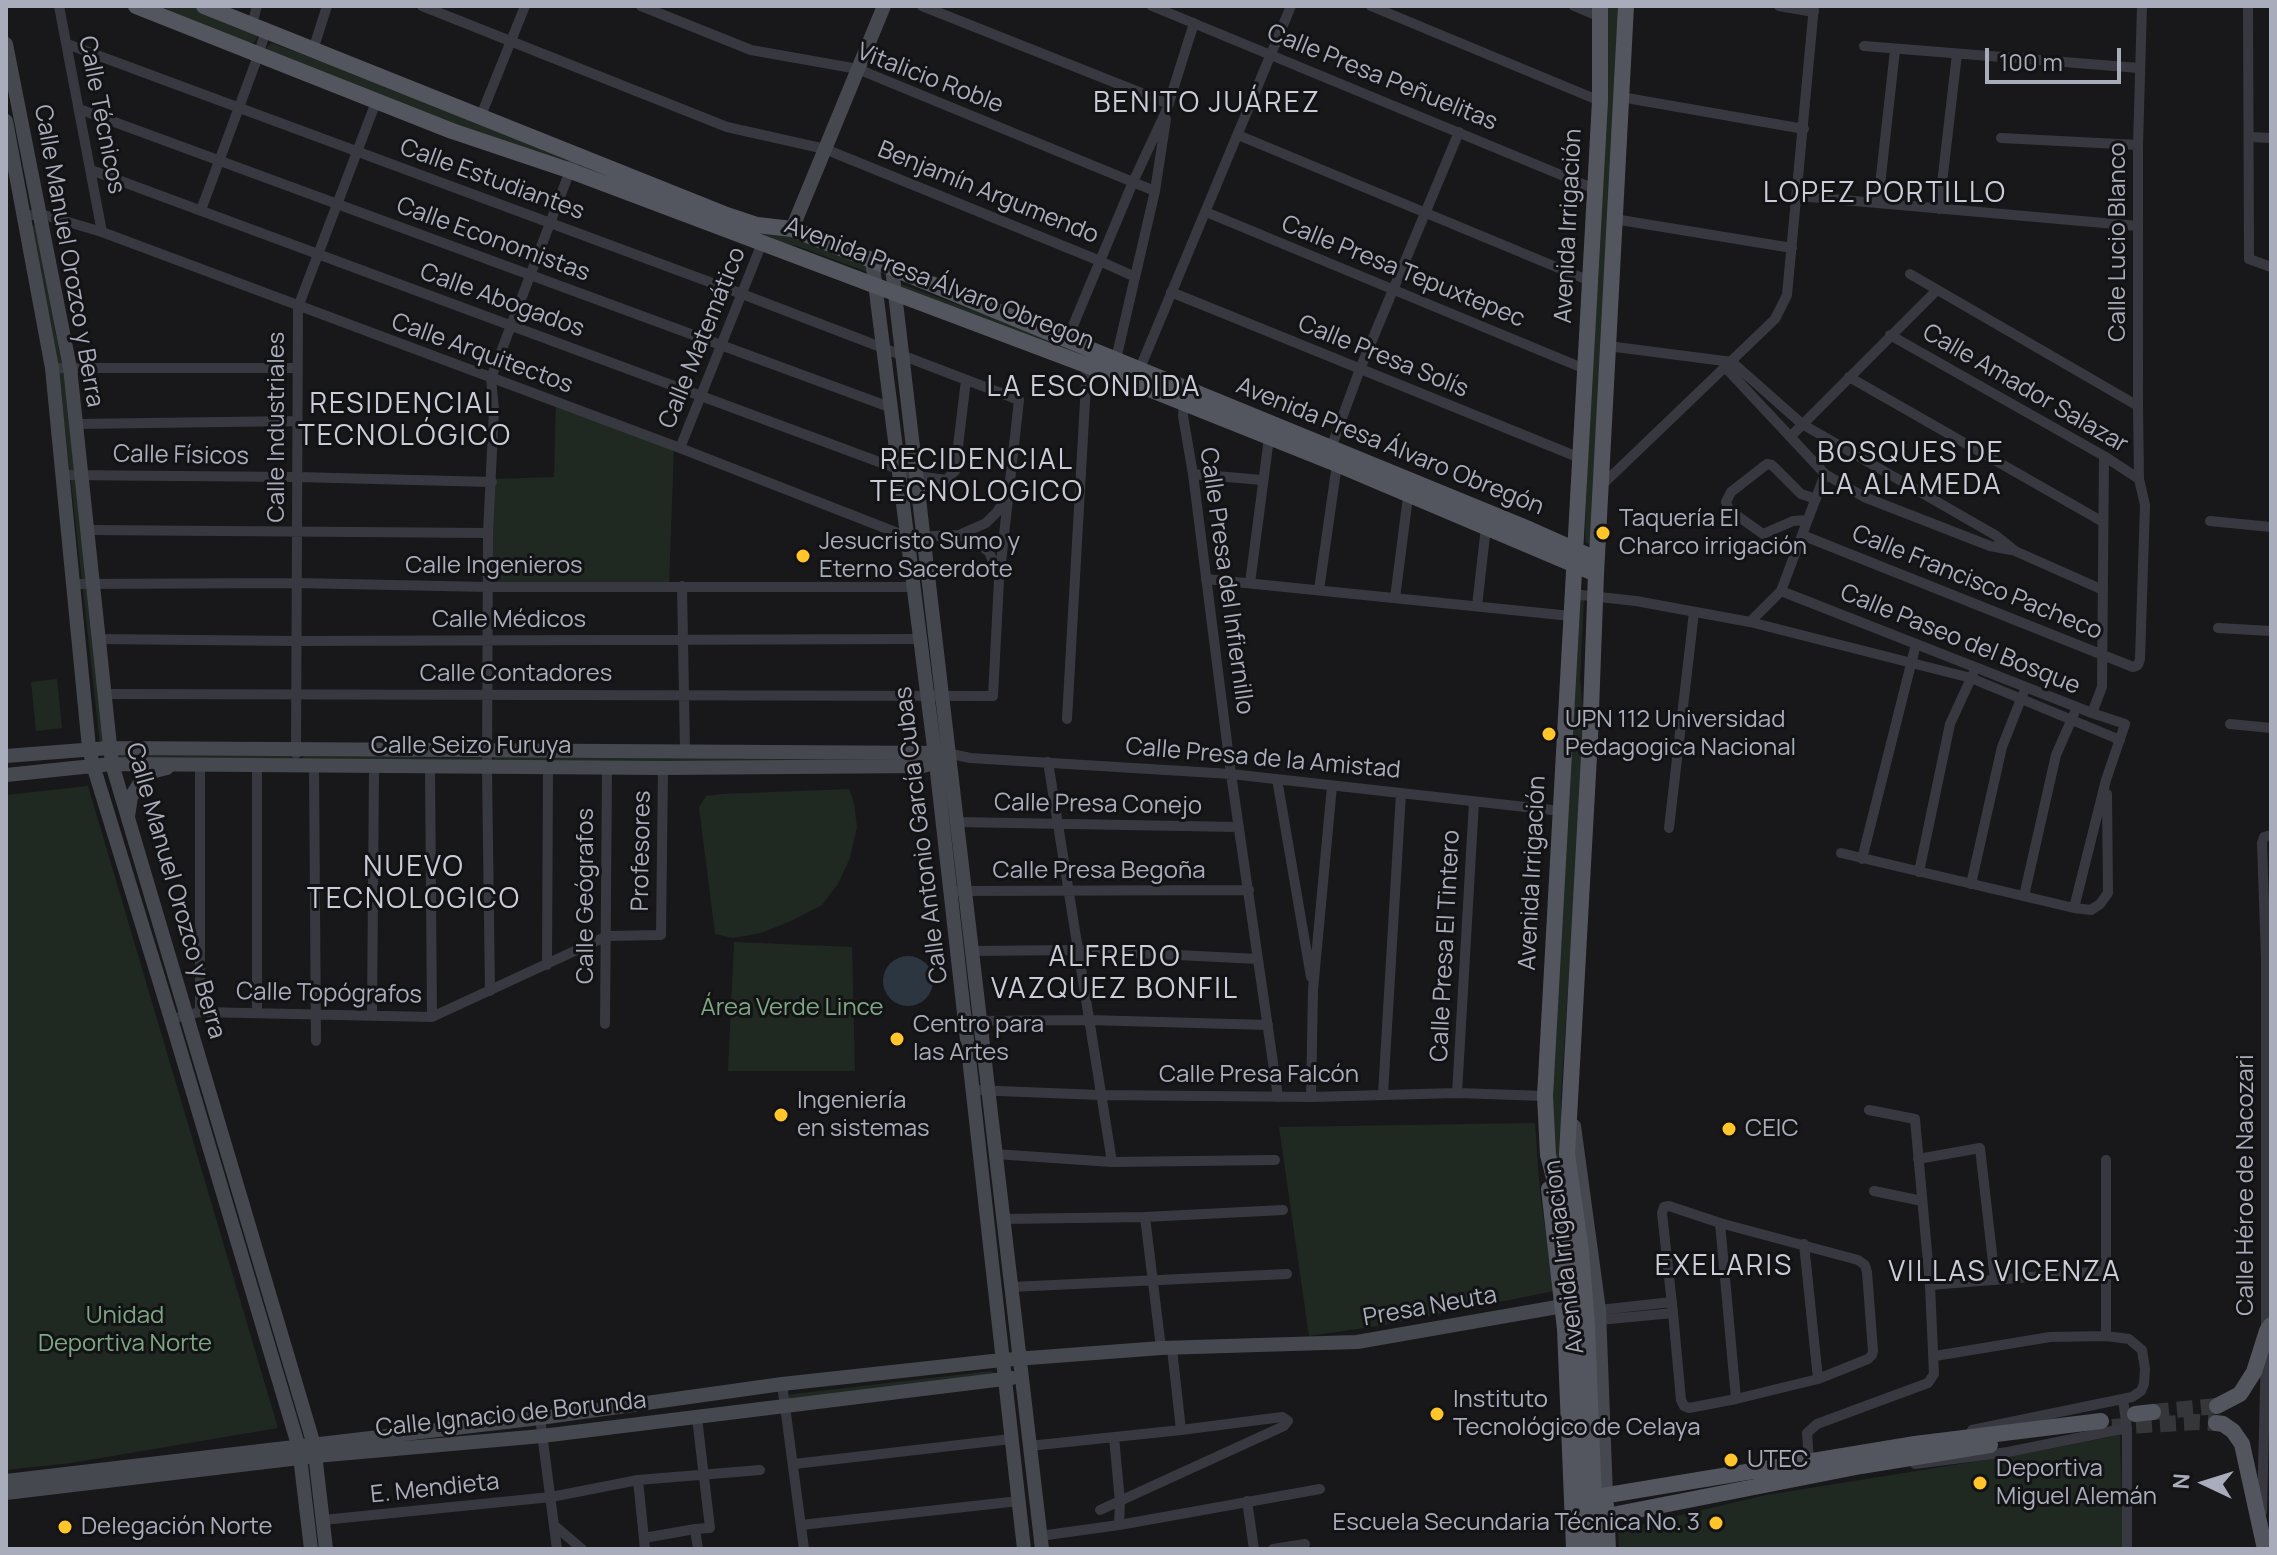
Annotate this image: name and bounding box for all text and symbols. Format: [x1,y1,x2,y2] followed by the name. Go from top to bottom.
[1263,19,1501,137] street label: Calle Presa Peñuelitas
[1989,32,2125,82] scale bar
[72,34,130,196] street label: Calle Técnicos
[853,38,1007,120] street label: Vitalicio Roble
[1999,45,2063,78] text: 100 m
[1093,87,1321,121] district label: BENITO JUÁREZ
[27,103,109,409] street label: Calle Manuel Orozco y Berra
[1550,128,1588,324] street label: Avenida Irrigación
[396,133,588,227] street label: Calle Estudiantes
[873,136,1103,250] street label: Benjamín Argumendo
[2104,142,2132,342] street label: Calle Lucio Blanco
[1763,177,2007,211] district label: LOPEZ PORTILLO
[392,192,594,288] street label: Calle Economistas
[1277,210,1529,334] street label: Calle Presa Tepuxtepec
[780,212,1098,356] street label: Avenida Presa Álvaro Obregon
[654,243,752,433] street label: Calle Matemático
[416,258,588,344] street label: Calle Abogados
[387,308,577,400] street label: Calle Arquitectos
[1294,310,1472,404] street label: Calle Presa Solís
[1917,318,2133,460] street label: Calle Amador Salazar
[263,332,291,522] street label: Calle Industriales
[987,371,1201,405] district label: LA ESCONDIDA
[1232,372,1548,522] street label: Avenida Presa Álvaro Obregón
[298,388,512,454] district label: RESIDENCIAL TECNOLÓGICO
[1817,437,2005,503] district label: BOSQUES DE LA ALAMEDA
[113,440,249,472] street label: Calle Físicos
[870,444,1084,510] district label: RECIDENCIAL TECNOLOGICO
[1193,446,1259,716] street label: Calle Presa del Infiernillo
[1619,505,1807,561] place label: Taquería El Charco irrigación
[1848,520,2106,646] street label: Calle Francisco Pacheco
[1594,524,1612,542] marker: Taquería El Charco irrigación
[819,528,1020,584] place label: Jesucristo Sumo y Eterno Sacerdote
[794,547,812,565] marker: Jesucristo Sumo y Eterno Sacerdote
[405,552,583,580] street label: Calle Ingenieros
[1836,579,2084,701] street label: Calle Paseo del Bosque
[432,606,586,634] street label: Calle Médicos
[420,660,612,688] street label: Calle Contadores
[889,685,955,985] street label: Calle Antonio García Cubas
[1565,706,1796,762] place label: UPN 112 Universidad Pedagogica Nacional
[1540,725,1558,743] marker: UPN 112 Universidad Pedagogica Nacional
[371,732,571,760] street label: Calle Seizo Furuya
[1124,733,1402,785] street label: Calle Presa de la Amistad
[119,740,231,1042] street label: Calle Manuel Orozco y Berra
[1514,775,1552,971] street label: Avenida Irrigación
[994,789,1202,821] street label: Calle Presa Conejo
[627,790,657,912] street label: Profesores
[572,808,600,984] street label: Calle Geógrafos
[1426,829,1466,1063] street label: Calle Presa El Tintero
[307,851,521,917] district label: NUEVO TECNOLOGICO
[993,857,1205,885] street label: Calle Presa Begoña
[991,941,1239,1007] district label: ALFREDO VAZQUEZ BONFIL
[236,978,422,1010] street label: Calle Topógrafos
[700,994,884,1022] park label: Área Verde Lince
[913,1011,1044,1067] place label: Centro para las Artes
[888,1030,906,1048] marker: Centro para las Artes
[2232,1054,2260,1316] street label: Calle Héroe de Nacozari
[1159,1061,1359,1089] street label: Calle Presa Falcón
[797,1087,930,1143] place label: Ingeniería en sistemas
[772,1106,790,1124] marker: Ingeniería en sistemas
[1745,1115,1799,1143] place label: CEIC
[1720,1120,1738,1138] marker: CEIC
[1539,1159,1591,1355] street label: Avenida Irrigacion
[1655,1250,1793,1284] district label: EXELARIS
[1888,1256,2122,1290] district label: VILLAS VICENZA
[1361,1281,1499,1333] street label: Presa Neuta
[38,1302,212,1358] park label: Unidad Deportiva Norte
[374,1386,648,1444] street label: Calle Ignacio de Borunda
[1453,1386,1701,1442] place label: Instituto Tecnológico de Celaya
[1428,1405,1446,1423] marker: Instituto Tecnológico de Celaya
[2165,1443,2245,1523] north arrow
[1747,1446,1808,1474] place label: UTEC
[1722,1451,1740,1469] marker: UTEC
[1996,1455,2157,1511] place label: Deportiva Miguel Alemán
[369,1468,501,1510] street label: E. Mendieta
[2166,1472,2197,1490] text: N
[1971,1474,1989,1492] marker: Deportiva Miguel Alemán
[1332,1509,1700,1537] place label: Escuela Secundaria Técnica No. 3
[81,1513,273,1541] place label: Delegación Norte
[1707,1514,1725,1532] marker: Escuela Secundaria Técnica No. 3
[56,1518,74,1536] marker: Delegación Norte

